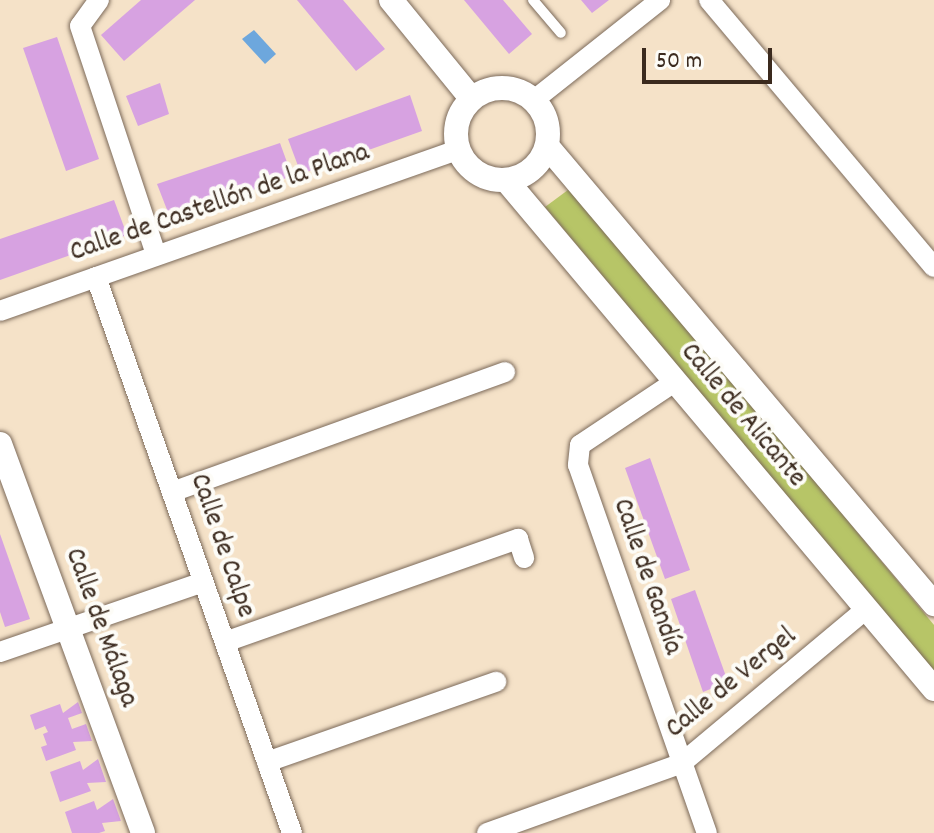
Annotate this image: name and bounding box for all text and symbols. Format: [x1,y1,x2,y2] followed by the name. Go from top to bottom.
[646,32,776,82] scale bar
[656,45,702,79] text: 50 m
[66,137,374,271] street label: Calle de Castellón de la Plana
[672,337,812,495] street label: Calle de Alicante
[181,470,261,622] street label: Calle de Calpe
[604,495,688,659] street label: Calle de Gandía
[56,544,144,712] street label: Calle de Málaga
[660,621,804,747] street label: Calle de Vergel

